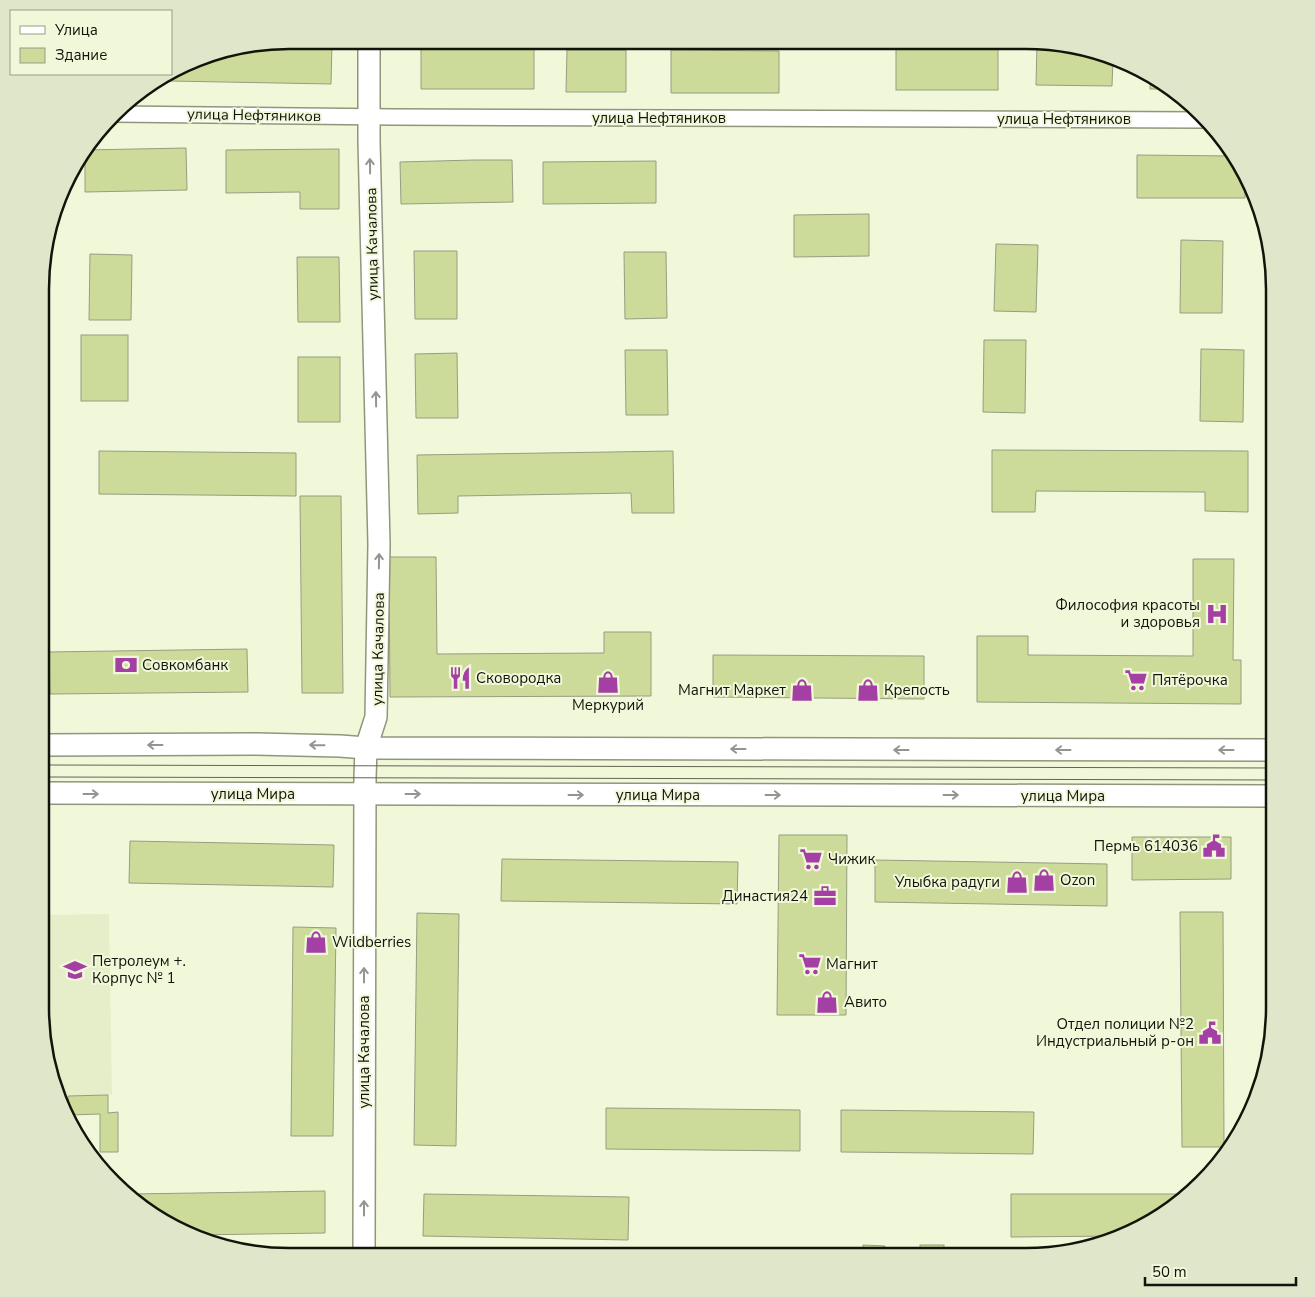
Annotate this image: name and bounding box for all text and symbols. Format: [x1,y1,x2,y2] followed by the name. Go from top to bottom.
[10,10,172,75] legend
[54,20,98,40] text: Улица
[55,45,107,65] text: Здание
[187,104,321,126] street label: улица Нефтяников
[592,108,726,128] street label: улица Нефтяников
[997,109,1131,129] street label: улица Нефтяников
[365,159,374,175] one-way arrow
[361,187,383,301] street label: улица Качалова
[371,391,380,407] one-way arrow
[374,553,384,570] one-way arrow
[367,592,389,706] street label: улица Качалова
[1055,595,1200,632] place label: Философия красоты и здоровья
[1204,601,1230,627] hospital icon: Философия красоты и здоровья
[113,652,139,678] bank icon: Совкомбанк
[142,655,228,675] place label: Совкомбанк
[447,665,473,691] restaurant icon: Сковородка
[1123,667,1149,693] supermarket icon: Пятёрочка
[476,668,561,688] place label: Сковородка
[595,669,621,695] shop icon: Меркурий
[1152,670,1228,690] place label: Пятёрочка
[789,677,815,703] shop icon: Магнит Маркет
[855,677,881,703] shop icon: Крепость
[678,680,786,700] place label: Магнит Маркет
[884,680,950,700] place label: Крепость
[572,695,644,715] place label: Меркурий
[147,740,163,750] one-way arrow
[309,740,326,750] one-way arrow
[730,744,746,754] one-way arrow
[893,745,909,754] one-way arrow
[1055,745,1072,755] one-way arrow
[1218,745,1234,755] one-way arrow
[211,784,295,804] street label: улица Мира
[616,785,700,805] street label: улица Мира
[1021,786,1105,806] street label: улица Мира
[82,789,98,799] one-way arrow
[404,789,421,799] one-way arrow
[567,790,583,800] one-way arrow
[764,790,781,800] one-way arrow
[943,790,959,800] one-way arrow
[1201,833,1227,859] public building icon: Пермь 614036
[1094,836,1198,856] place label: Пермь 614036
[798,846,824,872] supermarket icon: Чижик
[828,849,875,869] place label: Чижик
[1031,867,1057,893] shop icon: Ozon
[1004,869,1030,895] shop icon: Улыбка радуги
[1060,870,1095,890] place label: Ozon
[894,872,1000,892] place label: Улыбка радуги
[812,883,838,909] office icon: Династия24
[722,886,808,906] place label: Династия24
[303,929,329,955] shop icon: Wildberries
[332,932,411,952] place label: Wildberries
[92,951,186,988] place label: Петролеум +. Корпус № 1
[797,951,823,977] supermarket icon: Магнит
[826,954,878,974] place label: Магнит
[62,957,88,983] school or university icon: Петролеум +. Корпус № 1
[359,967,369,984] one-way arrow
[814,989,840,1015] shop icon: Авито
[844,992,887,1012] place label: Авито
[354,995,374,1109] street label: улица Качалова
[1036,1014,1194,1051] place label: Отдел полиции №2 Индустриальный р-он
[1197,1020,1223,1046] public building icon: Отдел полиции №2 Индустриальный р-он
[359,1200,369,1216] one-way arrow
[1145,1254,1296,1286] scale bar
[1152,1262,1187,1282] text: 50 m

